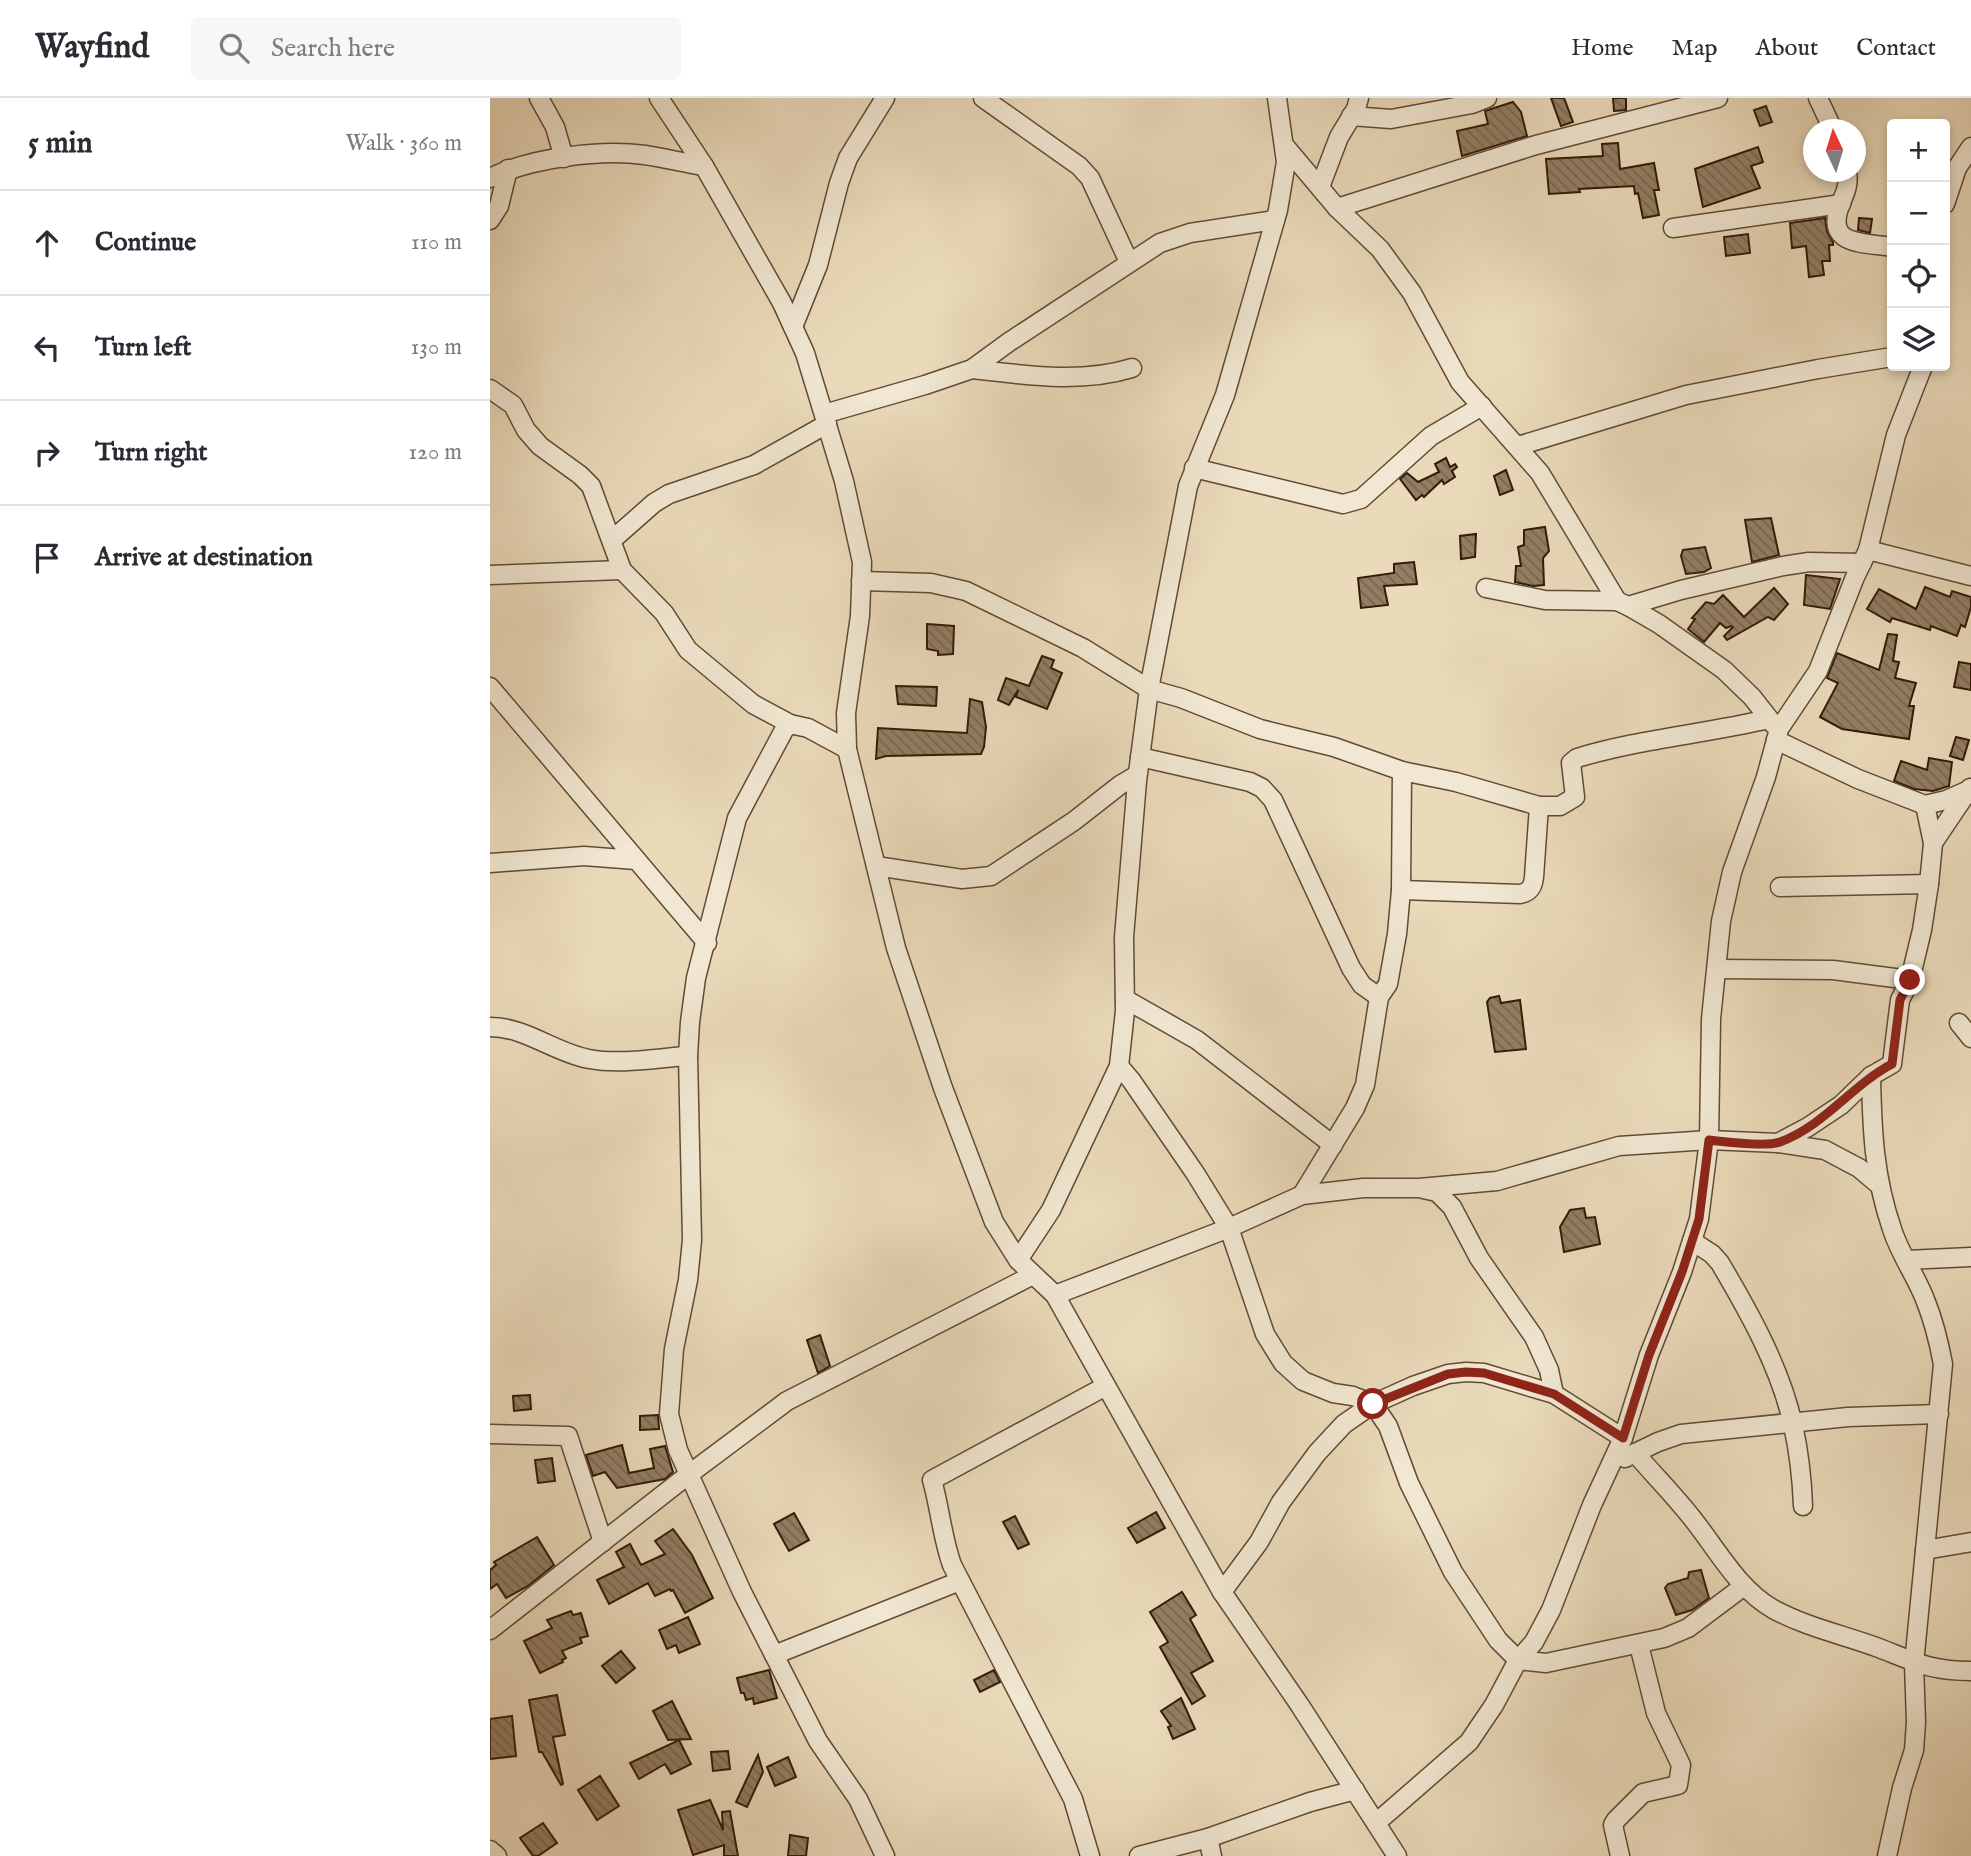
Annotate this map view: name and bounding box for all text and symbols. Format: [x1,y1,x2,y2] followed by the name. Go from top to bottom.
[191,17,681,80] search box
[35,27,149,69] text: Wayfind
[215,29,253,67] icon: search
[271,32,395,65] text: Search here
[1571,33,1634,64] text: Home
[1672,33,1718,64] text: Map
[1756,33,1818,64] text: About
[1856,33,1936,64] text: Contact
[1803,119,1866,182] north arrow
[1887,119,1950,371] map controls
[1887,119,1950,182] button: +
[28,125,93,163] text: 5 min
[345,129,462,158] text: Walk · 360 m
[1887,182,1950,245] button: −
[28,224,66,262] icon: ahead
[95,226,196,259] text: Continue
[411,228,462,257] text: 110 m
[1887,245,1950,308] button: locate
[1887,308,1950,371] button: layers
[28,329,66,367] icon: left
[95,331,192,364] text: Turn left
[411,333,462,362] text: 130 m
[28,434,66,472] icon: right
[95,436,208,469] text: Turn right
[409,438,462,467] text: 120 m
[28,539,66,577] icon: arrive
[95,541,313,574] text: Arrive at destination
[1894,964,1925,995] route end
[1357,1388,1388,1419] route start

